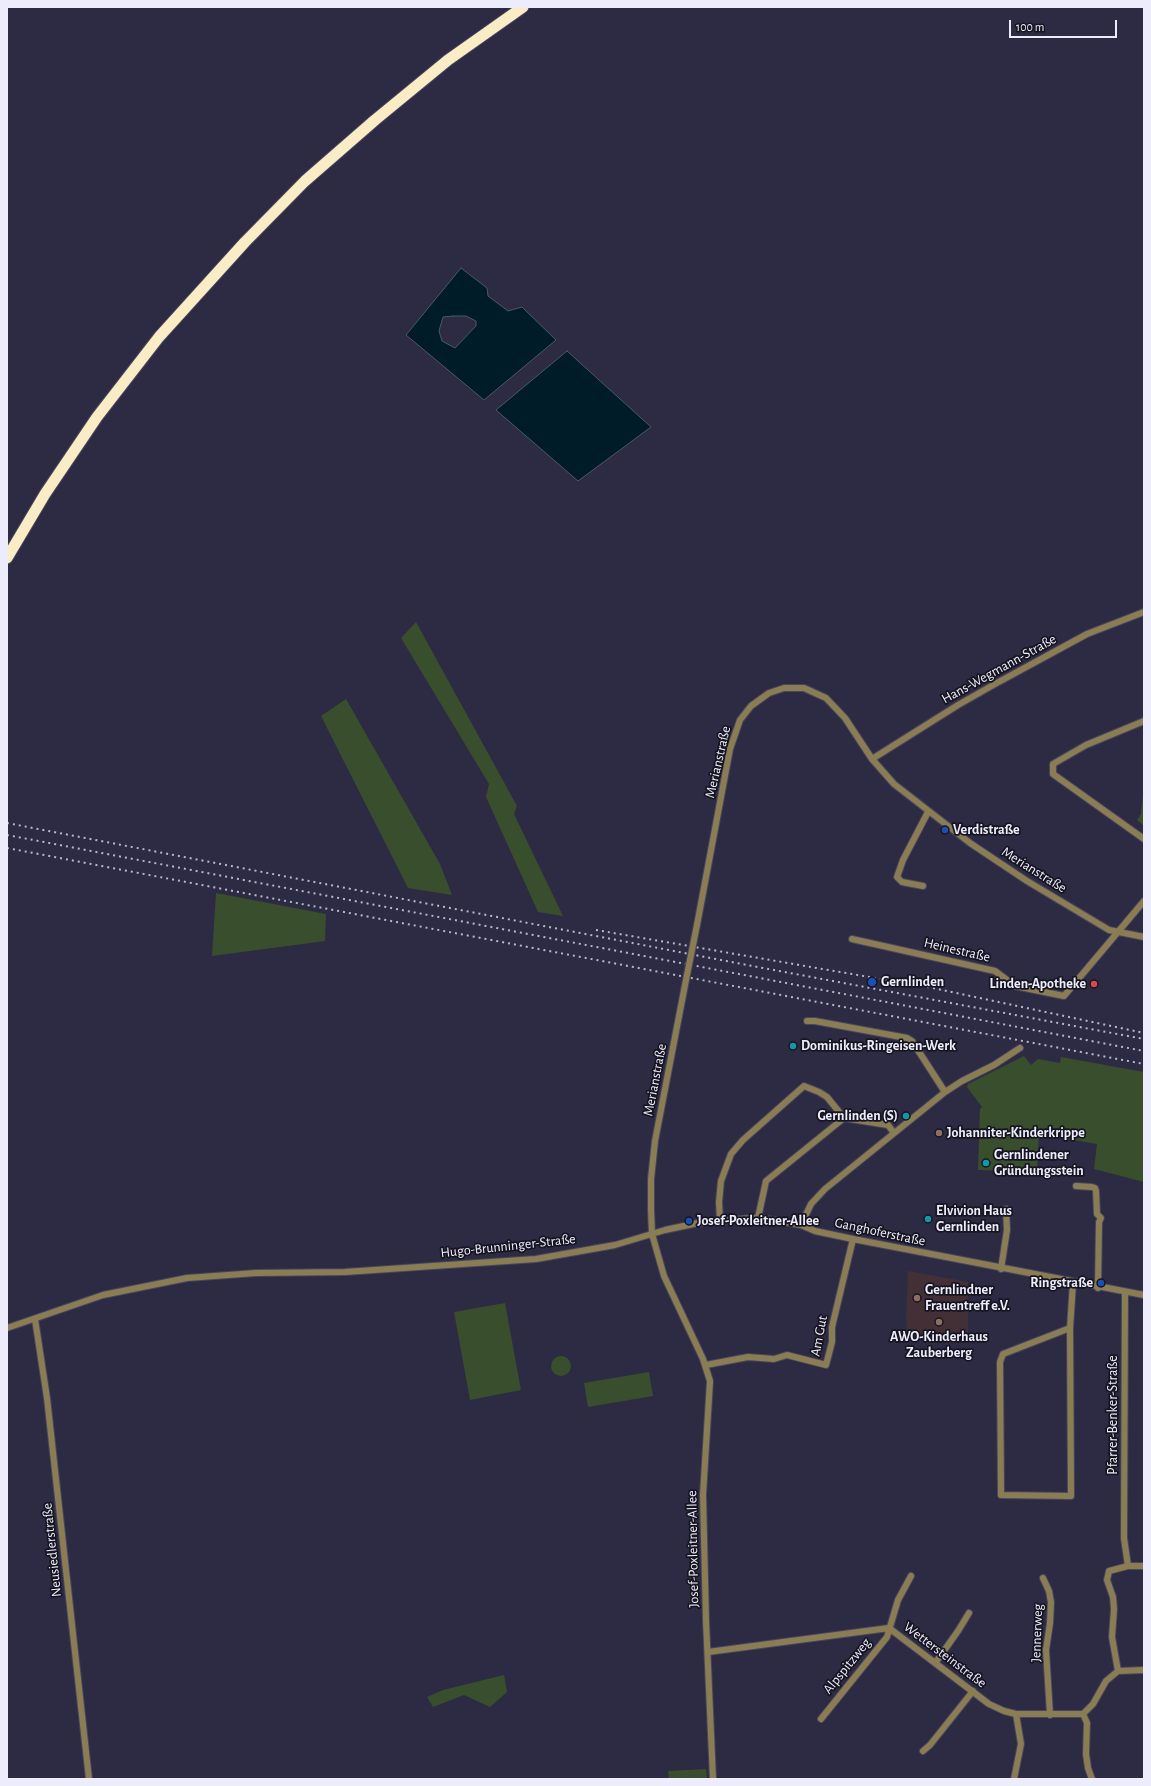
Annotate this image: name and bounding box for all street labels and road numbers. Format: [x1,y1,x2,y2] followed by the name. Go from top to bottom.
[939,631,1059,707] street label: Hans-Wegmann-Straße
[702,724,734,800] street label: Merianstraße
[998,843,1070,897] street label: Merianstraße
[922,934,992,966] street label: Heinestraße
[640,1042,670,1118] street label: Merianstraße
[833,1214,927,1250] street label: Ganghoferstraße
[440,1231,576,1261] street label: Hugo-Brunninger-Straße
[807,1314,831,1358] street label: Am Gut
[1105,1355,1121,1475] street label: Pfarrer-Benker-Straße
[684,1490,702,1608] street label: Josef-Poxleitner-Allee
[39,1502,65,1598] street label: Neusiedlerstraße
[1028,1604,1046,1662] street label: Jennerweg
[900,1618,990,1692] street label: Wettersteinstraße
[819,1635,875,1697] street label: Alpspitzweg

